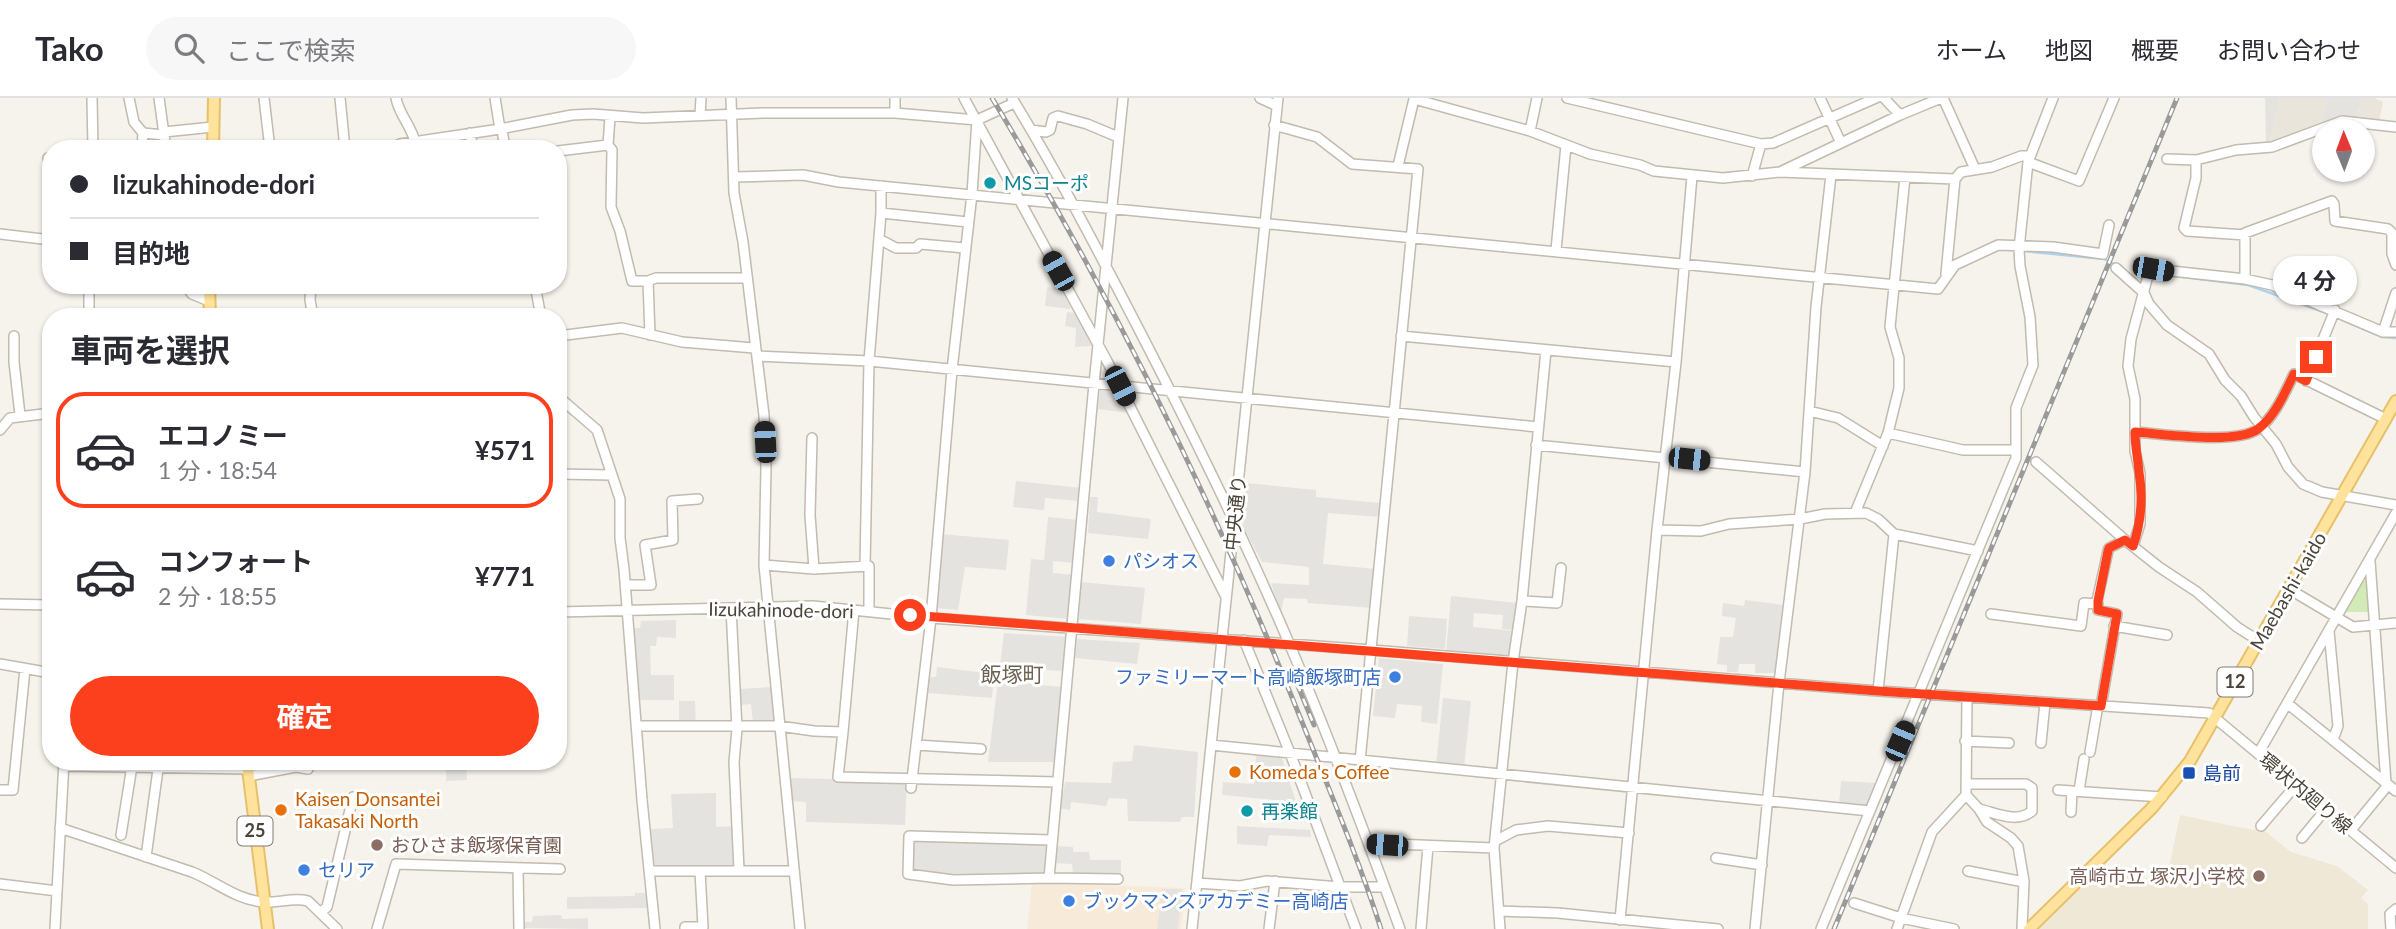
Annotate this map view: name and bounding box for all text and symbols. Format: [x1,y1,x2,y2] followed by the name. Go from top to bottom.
[146,17,636,80] search box
[35,28,104,68] text: Tako
[170,29,208,67] icon: search
[226,34,356,66] text: ここで検索
[1936,35,2007,64] text: ホーム
[2045,35,2093,64] text: 地図
[2131,35,2179,64] text: 概要
[2217,35,2361,64] text: お問い合わせ
[2312,119,2375,182] north arrow
[2312,119,2375,182] map controls
[112,168,315,200] text: Iizukahinode-dori
[1004,171,1089,194] place label: MSコーポ
[982,175,998,191] marker: MSコーポ
[112,237,190,269] text: 目的地
[1039,248,1078,294] car
[2131,255,2176,283] car
[2274,256,2358,304] callout: 4 分
[2294,266,2336,294] text: 4 分
[70,330,230,369] text: 車両を選択
[2300,341,2332,373] route end
[1102,363,1139,409] car
[74,419,137,482] icon: car
[158,419,288,451] text: エコノミー
[754,420,777,464] car
[475,434,535,466] text: ¥571
[1668,446,1711,472] car
[158,456,277,484] text: 1 分 · 18:54
[1219,474,1250,552] street label: 中央通り
[2244,528,2331,654] street label: Maebashi-kaido
[74,545,137,608] icon: car
[158,545,313,577] text: コンフォート
[1123,549,1199,572] place label: パシオス
[1101,553,1117,569] marker: パシオス
[475,560,535,592] text: ¥771
[158,582,277,610] text: 2 分 · 18:55
[708,597,854,622] street label: Iizukahinode-dori
[894,599,926,631] route start
[981,661,1044,686] district label: 飯塚町
[1115,665,1381,688] place label: ファミリーマート高崎飯塚町店
[2218,668,2252,696] road number: 12
[1387,669,1403,685] marker: ファミリーマート高崎飯塚町店
[70,676,539,756] button: 確定
[1883,718,1918,764] car
[2255,747,2357,838] street label: 環状内廻り線
[1249,760,1389,783] place label: Komeda's Coffee
[2203,761,2241,784] place label: 島前
[1227,764,1243,780] marker: Komeda's Coffee
[2181,765,2197,781] marker: 島前
[295,787,440,832] place label: Kaisen Donsantei Takasaki North
[1261,799,1318,822] place label: 再楽館
[273,802,289,818] marker: Kaisen Donsantei Takasaki North
[1239,803,1255,819] marker: 再楽館
[238,816,272,846] road number: 25
[391,833,562,856] place label: おひさま飯塚保育園
[1366,833,1409,857] car
[369,837,385,853] marker: おひさま飯塚保育園
[318,858,375,881] place label: セリア
[296,862,312,878] marker: セリア
[2069,864,2245,887] place label: 高崎市立 塚沢小学校
[2251,868,2267,884] marker: 高崎市立 塚沢小学校
[1083,889,1349,912] place label: ブックマンズアカデミー高崎店
[1061,893,1077,909] marker: ブックマンズアカデミー高崎店

